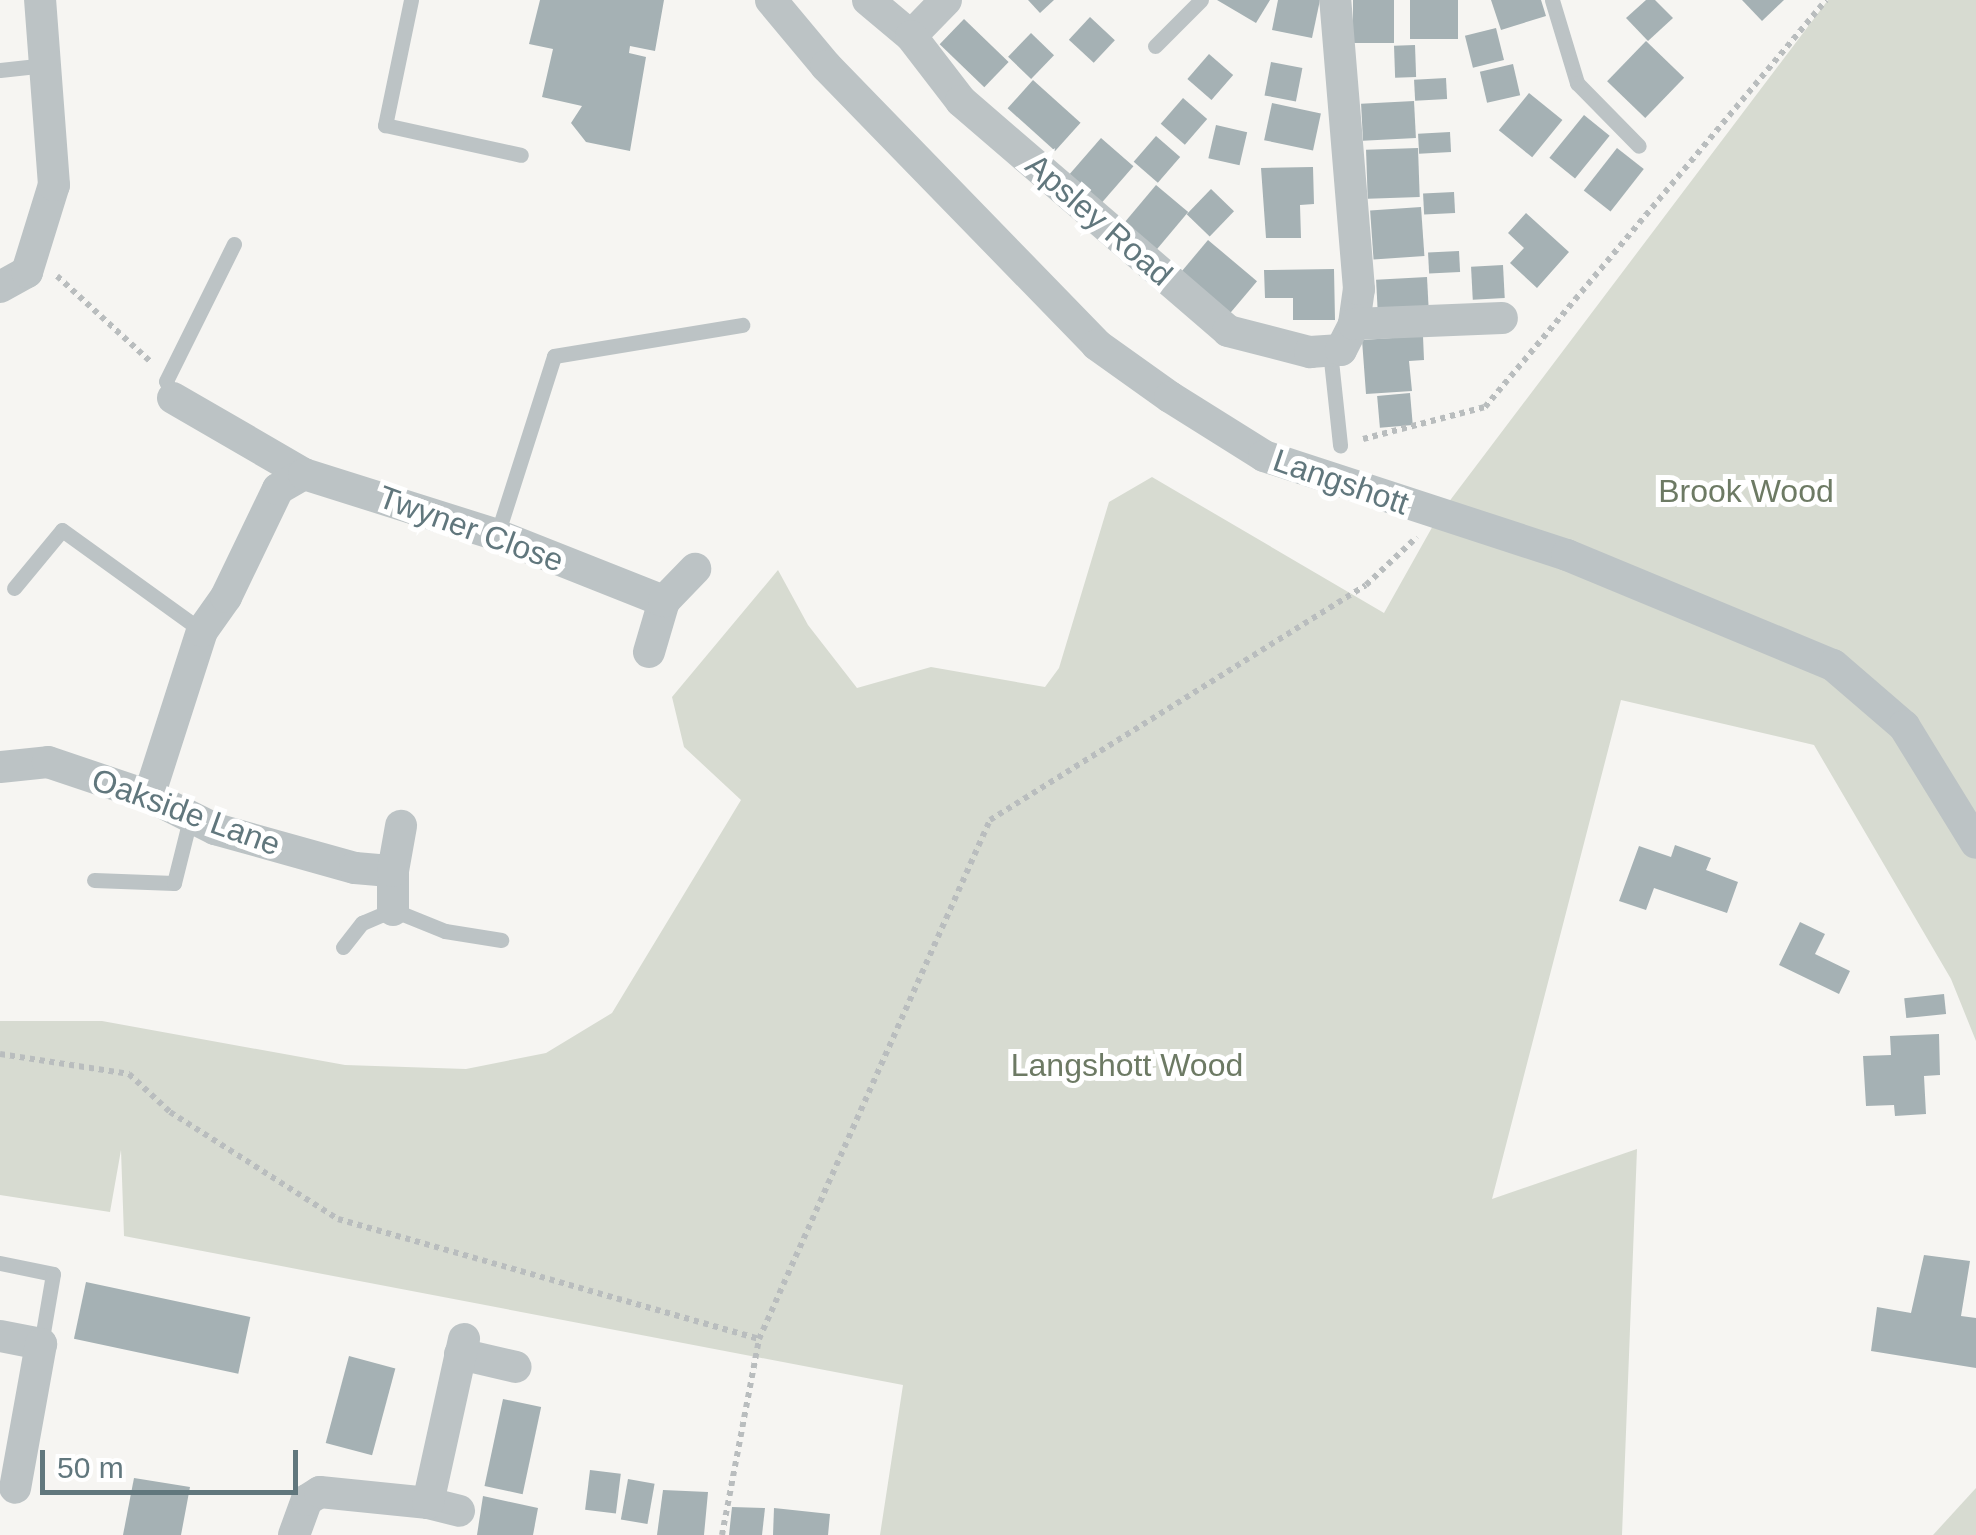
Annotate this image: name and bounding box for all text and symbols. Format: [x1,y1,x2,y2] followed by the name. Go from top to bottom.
[1018,146,1180,294] street label: Apsley Road
[1268,441,1414,523] street label: Langshott
[1658,472,1834,510] park label: Brook Wood
[373,478,569,580] street label: Twyner Close
[87,760,285,864] street label: Oakside Lane
[1011,1046,1243,1084] park label: Langshott Wood
[45,1430,302,1492] scale bar
[57,1451,124,1484] text: 50 m

